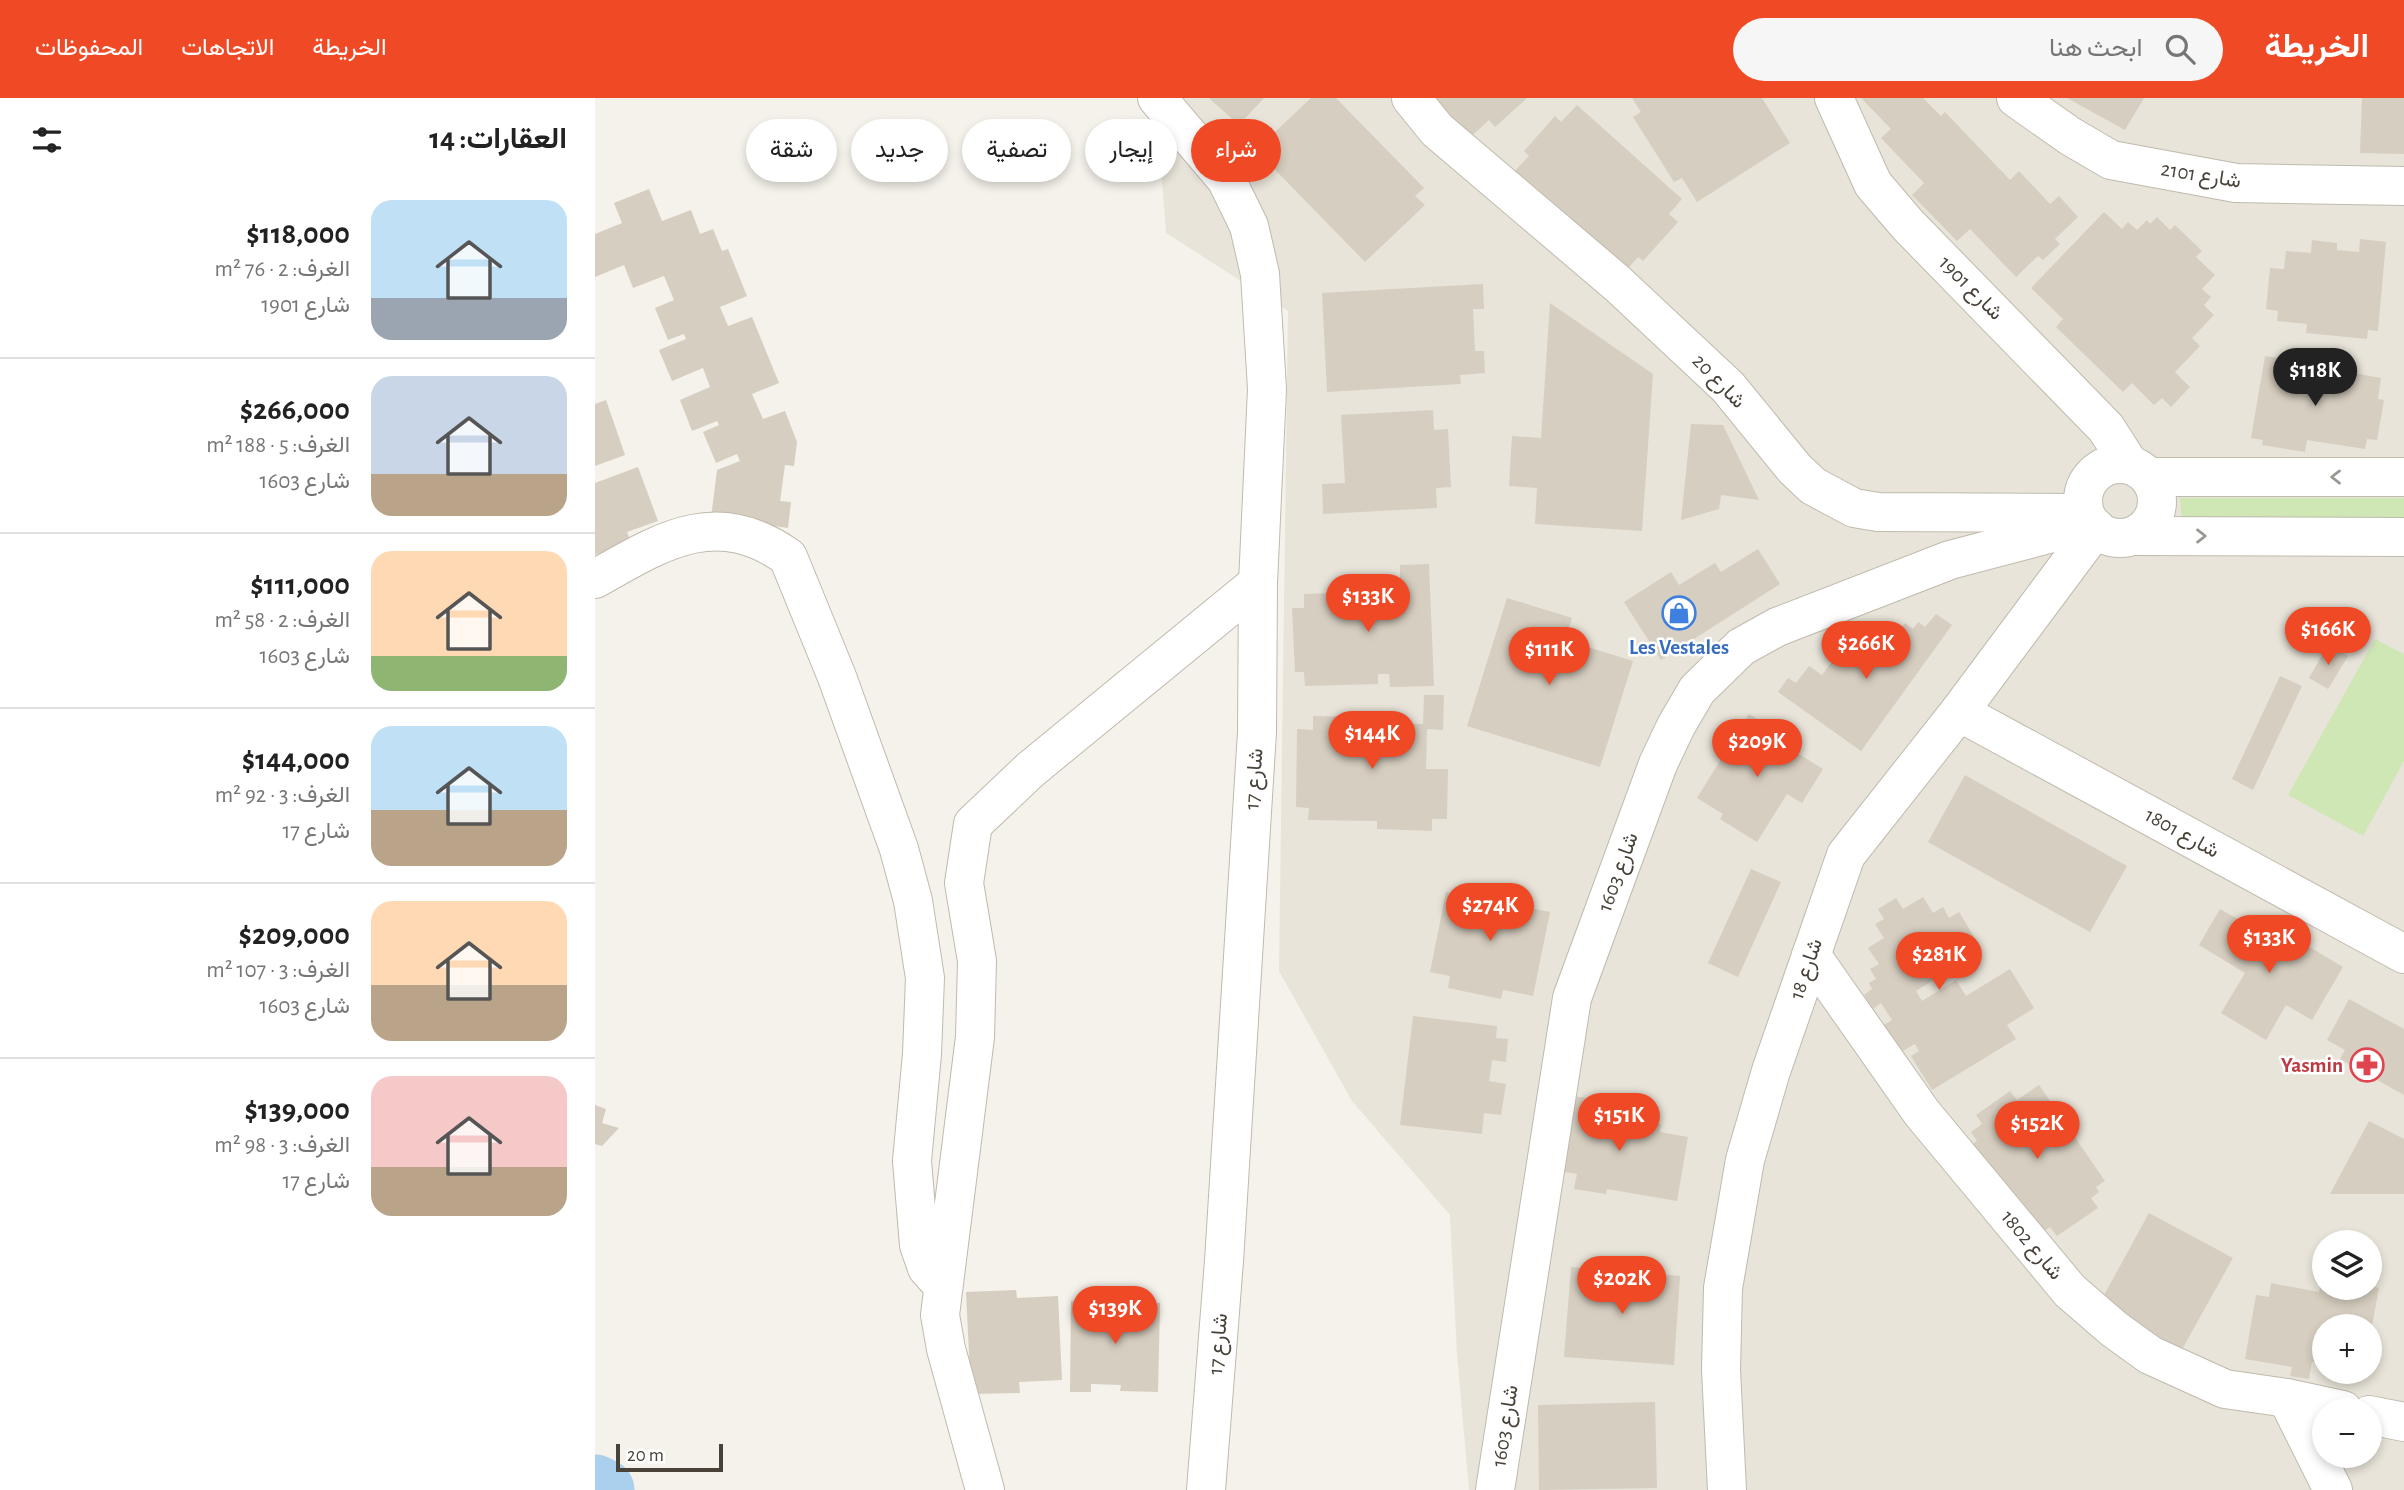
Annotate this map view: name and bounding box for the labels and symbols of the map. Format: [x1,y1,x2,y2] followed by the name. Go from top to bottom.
[2159,158,2243,195] street label: شارع 2101
[1933,252,2007,326] street label: شارع 1901
[2266,348,2364,408] pin: $118K
[1686,350,1750,414] street label: شارع 20
[2330,469,2341,485] one-way arrow
[2196,528,2207,544] one-way arrow
[1319,574,1417,634] pin: $133K
[1660,594,1698,632] shop icon: Les Vestales
[2279,608,2377,667] pin: $166K
[1817,622,1915,681] pin: $266K
[1500,628,1598,687] pin: $111K
[1629,637,1729,658] place label: Les Vestales
[1323,712,1421,771] pin: $144K
[1708,720,1806,779] pin: $209K
[1241,747,1270,811] street label: شارع 17
[2140,804,2223,864] street label: شارع 1801
[1594,830,1645,915] street label: شارع 1603
[1441,884,1539,943] pin: $274K
[2220,916,2318,975] pin: $133K
[1890,932,1988,992] pin: $281K
[1786,936,1829,1003] street label: شارع 18
[2348,1046,2386,1084] pharmacy icon: Yasmin
[2281,1055,2343,1076] place label: Yasmin
[1570,1094,1668,1153] pin: $151K
[1988,1102,2086,1161] pin: $152K
[1995,1206,2067,1286] street label: شارع 1802
[1573,1256,1671,1316] pin: $202K
[1066,1286,1164,1346] pin: $139K
[1205,1312,1234,1376] street label: شارع 17
[1488,1384,1525,1469] street label: شارع 1603
[616,1441,723,1473] scale bar

